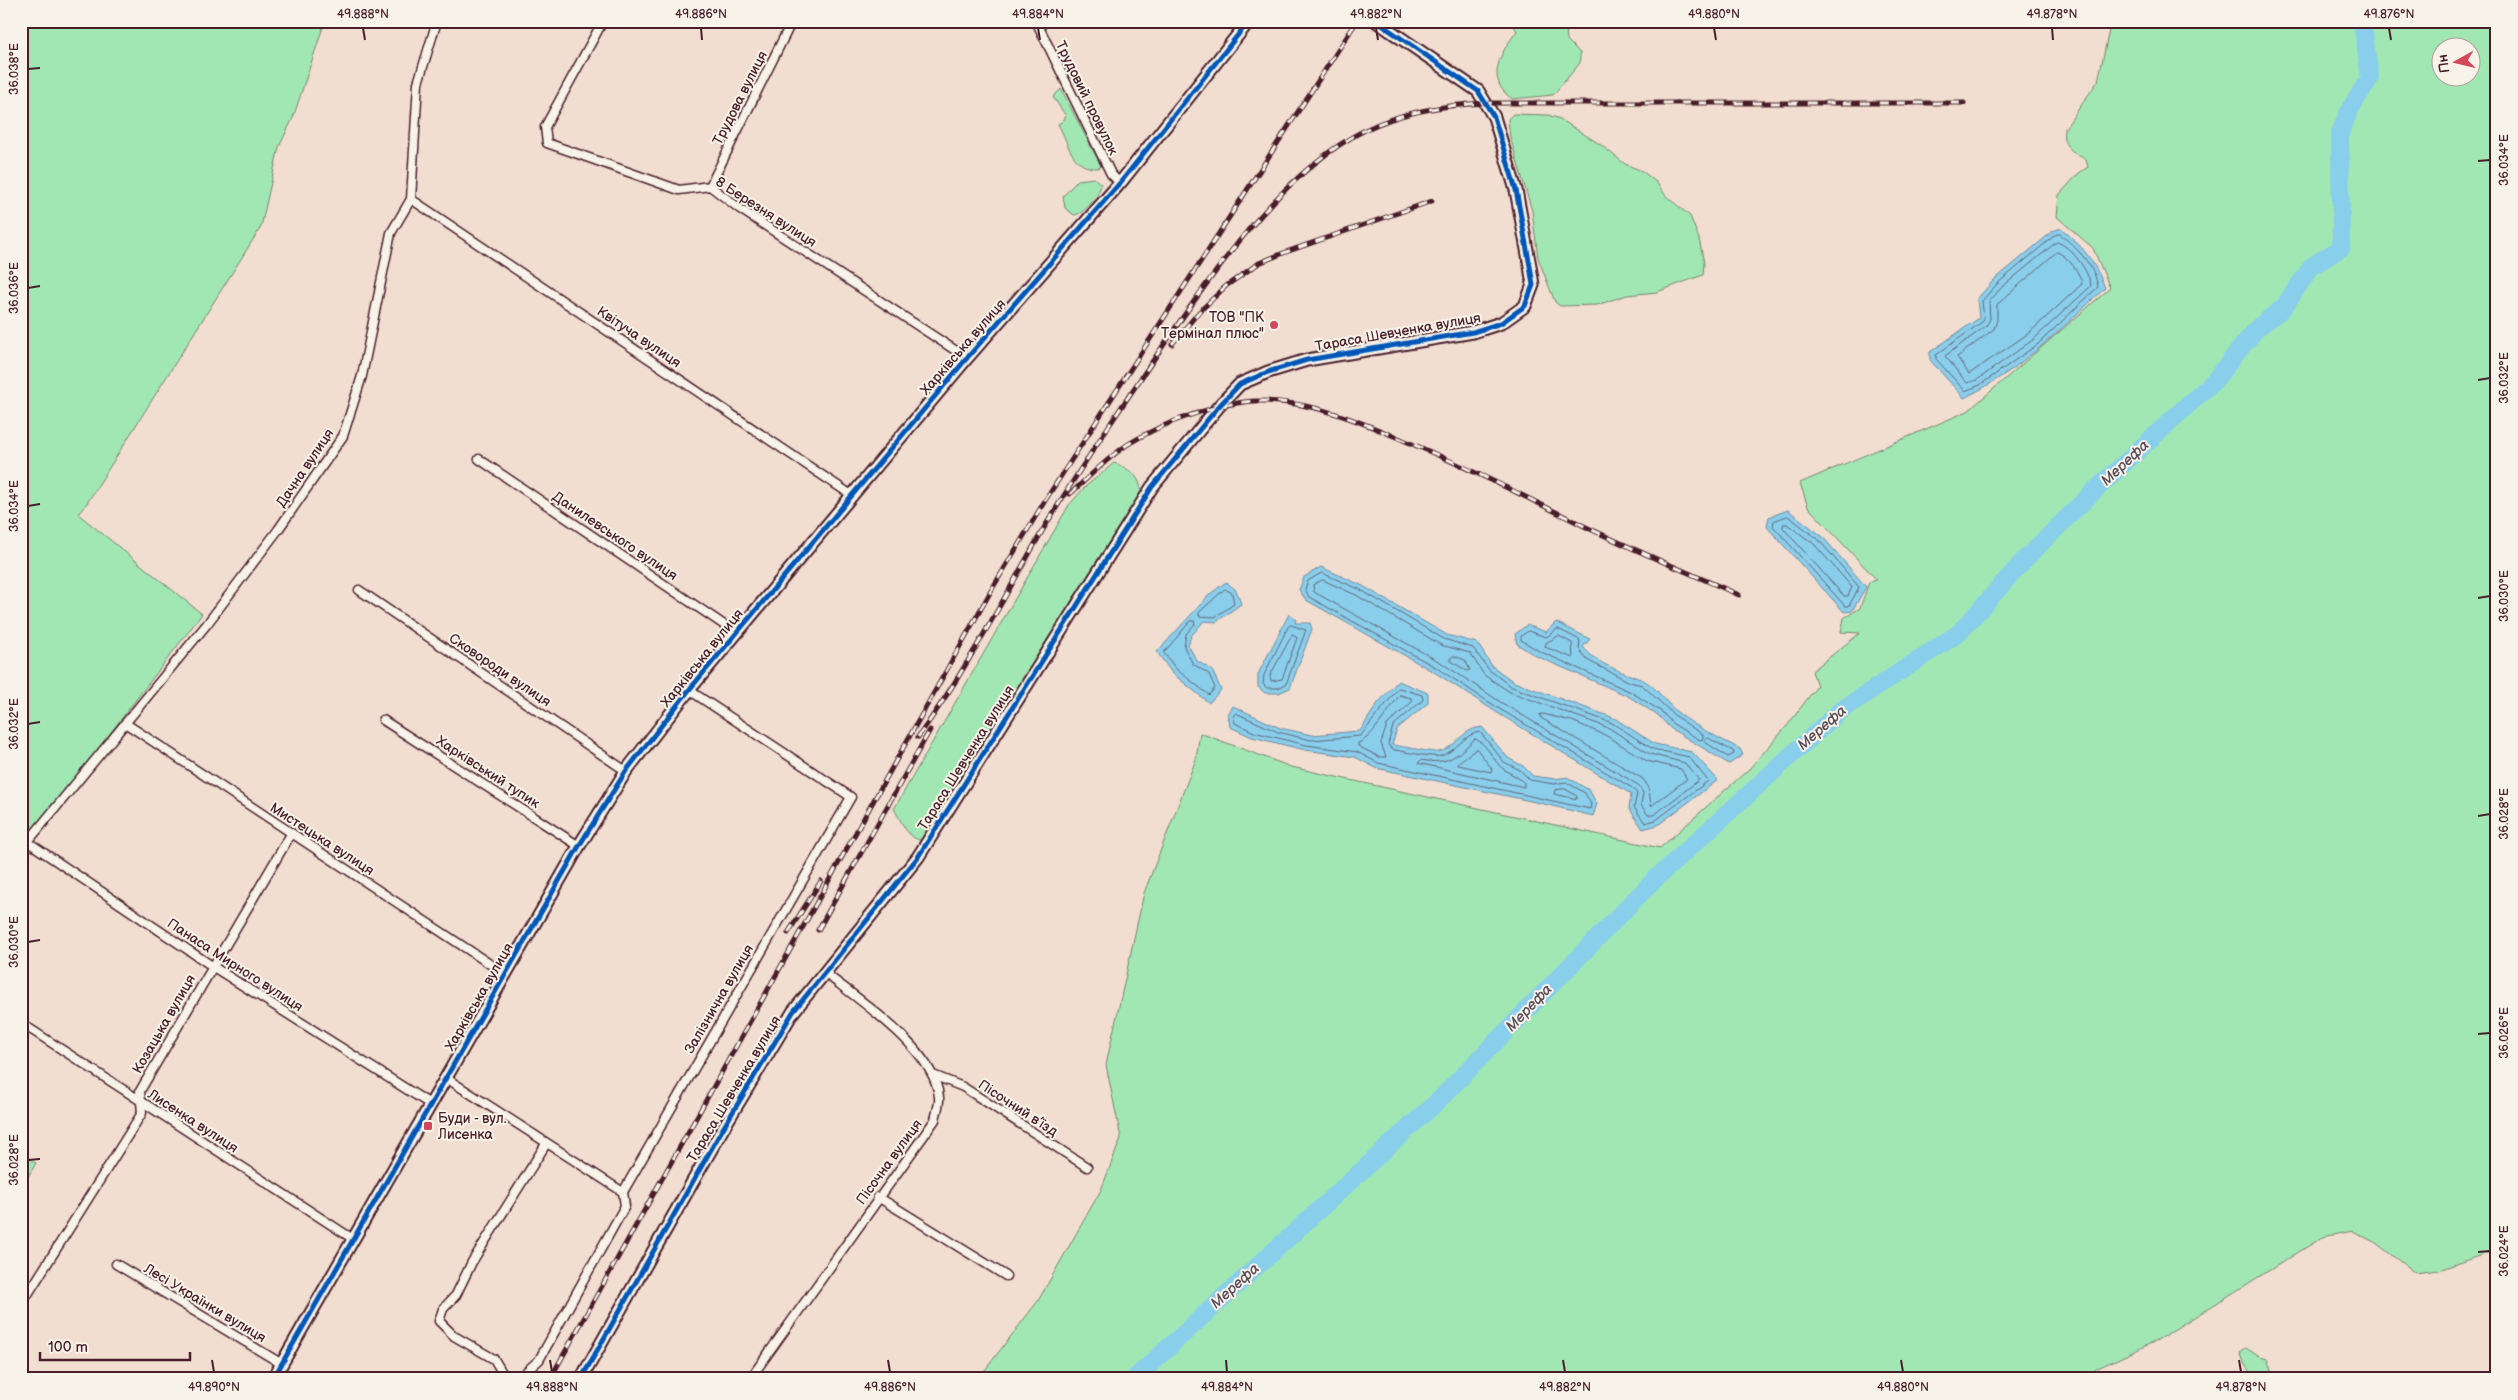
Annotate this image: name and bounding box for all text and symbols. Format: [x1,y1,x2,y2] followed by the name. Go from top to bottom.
[337,7,389,22] text: 49.888°N
[675,7,727,22] text: 49.886°N
[1012,7,1064,22] text: 49.884°N
[1350,7,1402,22] text: 49.882°N
[1688,7,1740,22] text: 49.880°N
[2026,7,2078,22] text: 49.878°N
[2363,7,2415,22] text: 49.876°N
[1052,38,1122,158] street label: Трудовий провулок
[2430,38,2480,88] north arrow
[7,43,22,95] text: 36.038°E
[709,48,771,148] street label: Трудова вулиця
[2434,53,2453,74] text: Пн
[2497,134,2512,186] text: 36.034°E
[712,173,820,251] street label: 8 Березня вулиця
[7,262,22,314] text: 36.036°E
[917,295,1009,398] street label: Харківська вулиця
[594,303,684,371] street label: Квітуча вулиця
[1161,309,1265,342] place label: ТОВ "ПК Термінал плюс"
[1314,309,1482,355] street label: Тараса Шевченка вулиця
[1268,319,1280,331] marker: ТОВ "ПК Термінал плюс"
[2497,352,2512,404] text: 36.032°E
[273,425,338,510] street label: Дачна вулиця
[2097,436,2153,490] water label: Мерефа
[7,480,22,532] text: 36.034°E
[549,488,681,584] street label: Данилевського вулиця
[2497,570,2512,622] text: 36.030°E
[657,605,747,711] street label: Харківська вулиця
[446,630,554,710] street label: Сковороди вулиця
[914,682,1018,834] street label: Тараса Шевченка вулиця
[7,698,22,750] text: 36.032°E
[1793,701,1851,755] water label: Мерефа
[433,732,543,812] street label: Харківський тупик
[2497,788,2512,840] text: 36.028°E
[267,799,377,879] street label: Мистецька вулиця
[164,915,306,1015] street label: Панаса Мирного вулиця
[7,916,22,968] text: 36.030°E
[441,940,517,1054] street label: Харківська вулиця
[681,941,757,1057] street label: Залізнична вулиця
[129,971,199,1076] street label: Козацька вулиця
[1502,980,1556,1036] water label: Мерефа
[2497,1007,2512,1059] text: 36.026°E
[683,1012,785,1165] street label: Тараса Шевченка вулиця
[975,1076,1061,1140] street label: Пісочний в’їзд
[144,1085,241,1157] street label: Лисенка вулиця
[437,1110,507,1143] place label: Буди - вул. Лисенка
[852,1116,926,1208] street label: Пісочна вулиця
[422,1120,434,1132] marker: Буди - вул. Лисенка
[7,1134,22,1186] text: 36.028°E
[2497,1225,2512,1277] text: 36.024°E
[140,1259,269,1346] street label: Лесі Українки вулиця
[1207,1259,1263,1313] water label: Мерефа
[40,1330,190,1362] scale bar
[48,1338,88,1357] text: 100 m
[188,1380,240,1395] text: 49.890°N
[526,1380,578,1395] text: 49.888°N
[864,1380,916,1395] text: 49.886°N
[1201,1380,1253,1395] text: 49.884°N
[1539,1380,1591,1395] text: 49.882°N
[1877,1380,1929,1395] text: 49.880°N
[2215,1380,2267,1395] text: 49.878°N

